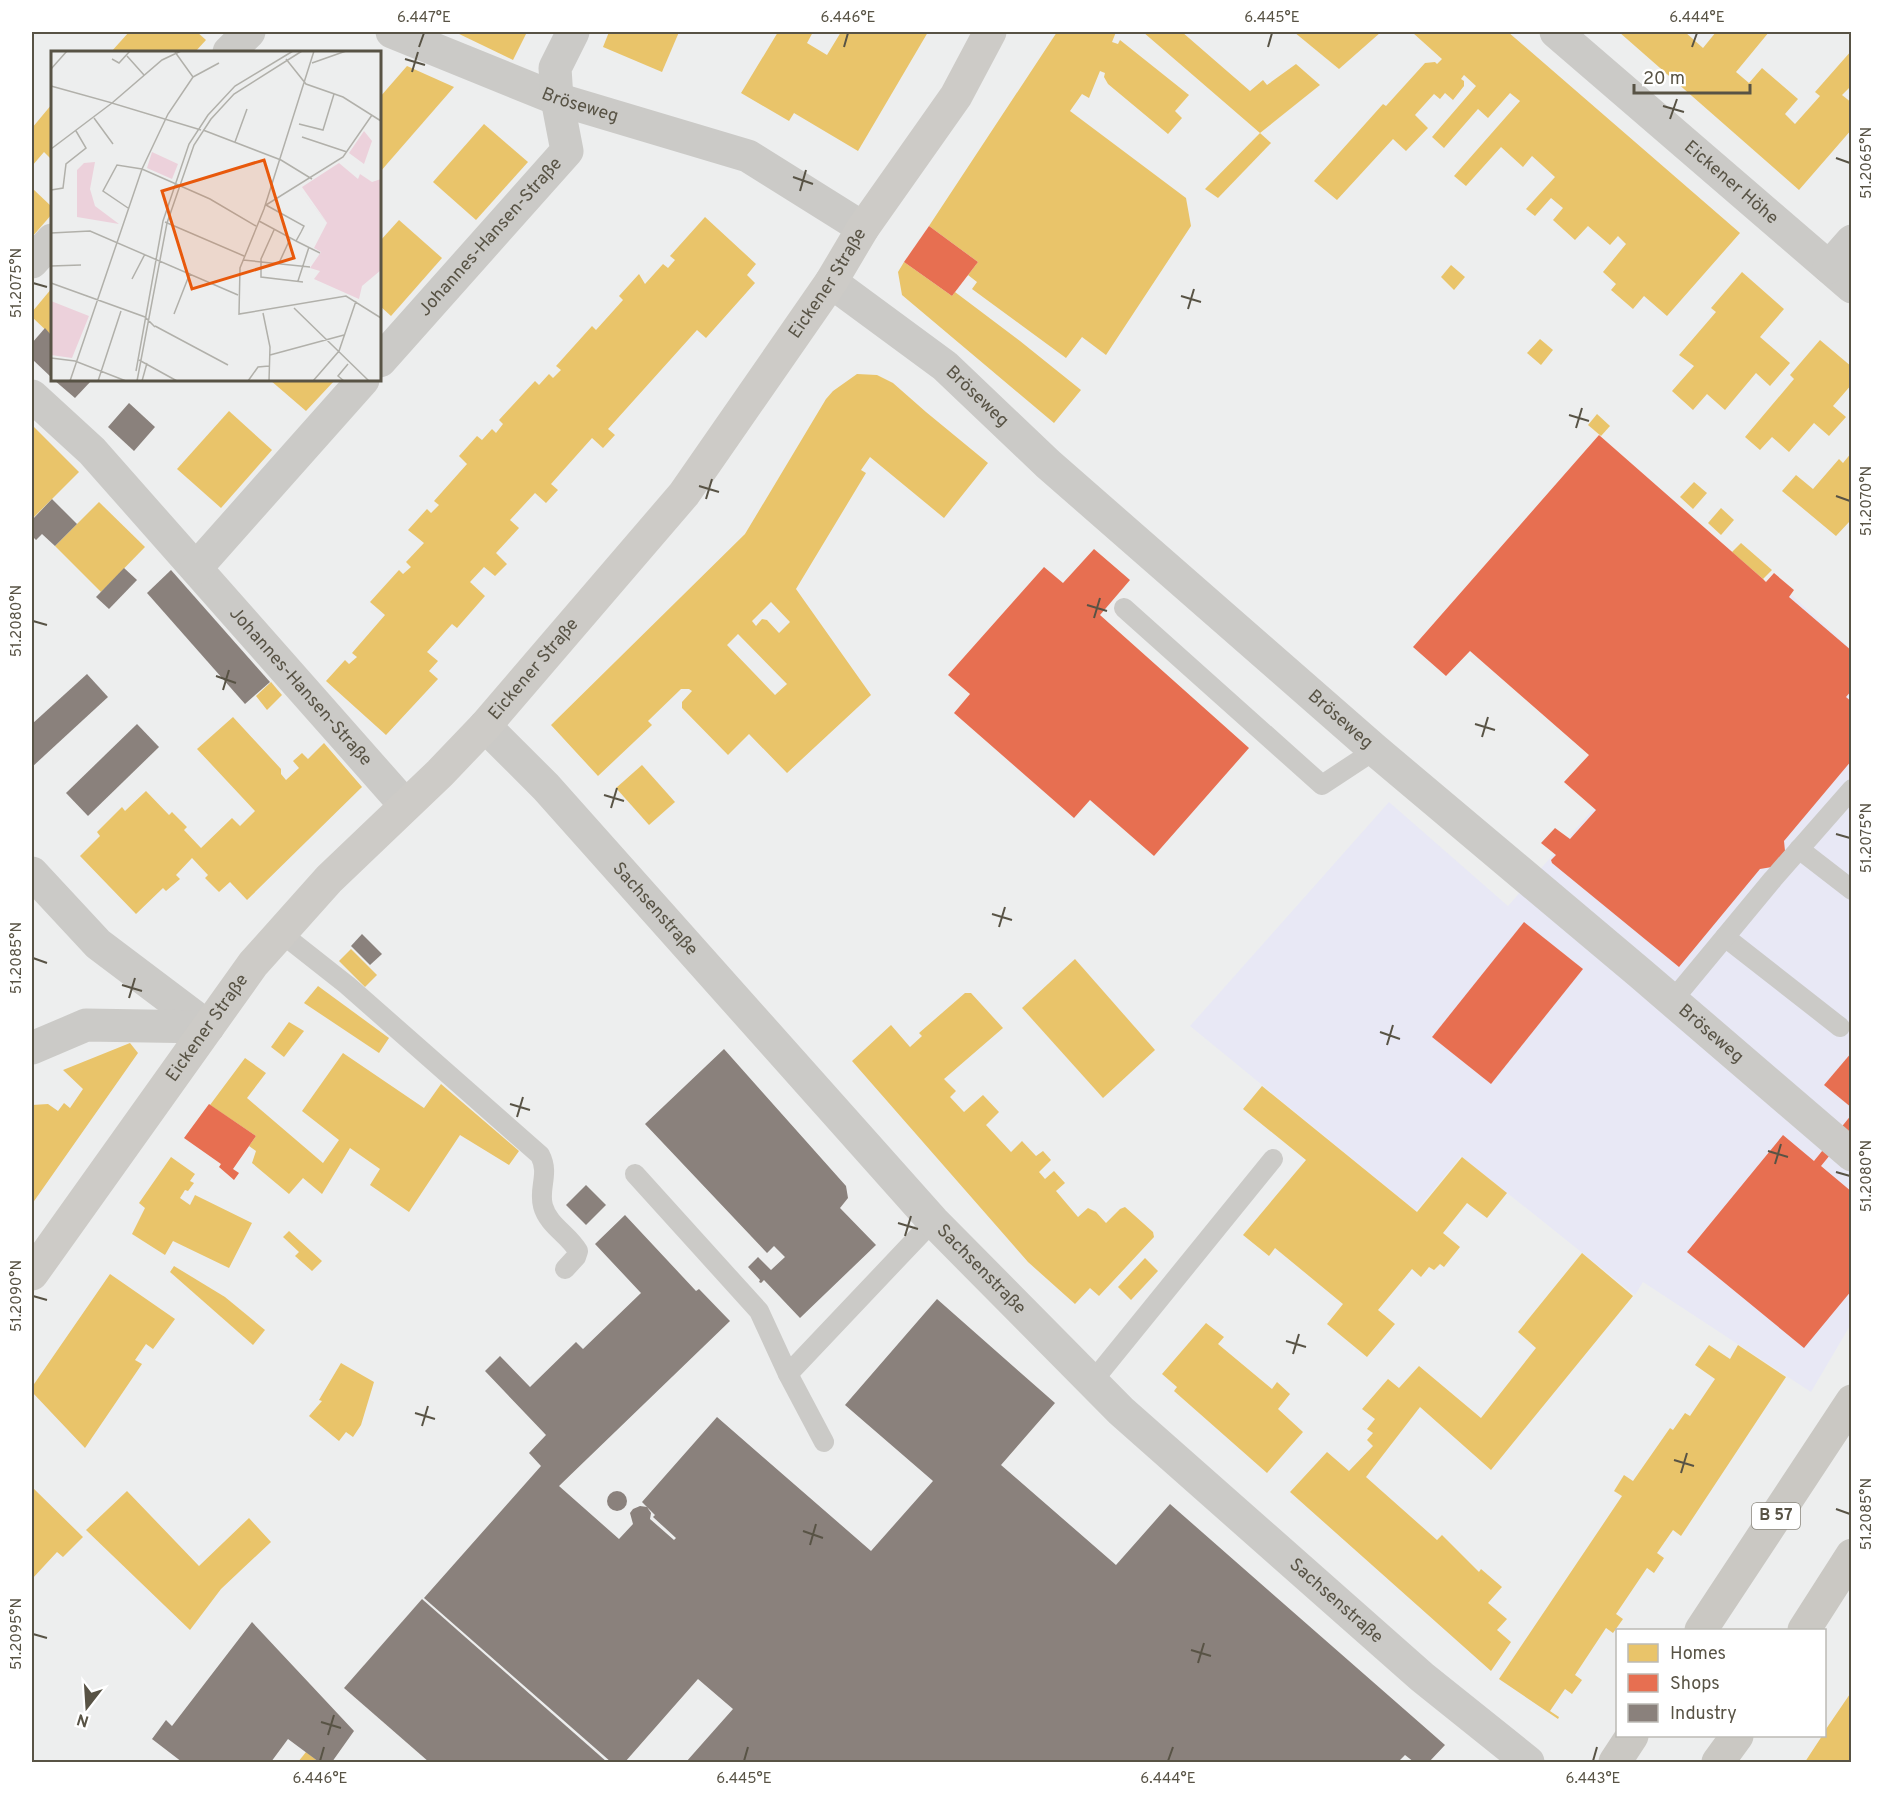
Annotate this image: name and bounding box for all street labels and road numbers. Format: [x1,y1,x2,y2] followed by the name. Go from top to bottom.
[538,82,621,128] street label: Bröseweg
[1679,136,1783,230] street label: Eickener Höhe
[414,153,567,321] street label: Johannes-Hansen-Straße
[784,224,872,343] street label: Eickener Straße
[940,361,1014,432] street label: Bröseweg
[224,602,377,771] street label: Johannes-Hansen-Straße
[483,613,584,725] street label: Eickener Straße
[1303,685,1378,754] street label: Bröseweg
[607,857,703,961] street label: Sachsenstraße
[161,970,254,1087] street label: Eickener Straße
[1673,999,1749,1068] street label: Bröseweg
[931,1219,1031,1320] street label: Sachsenstraße
[1752,1503,1800,1529] road number: B 57
[1284,1553,1388,1649] street label: Sachsenstraße

